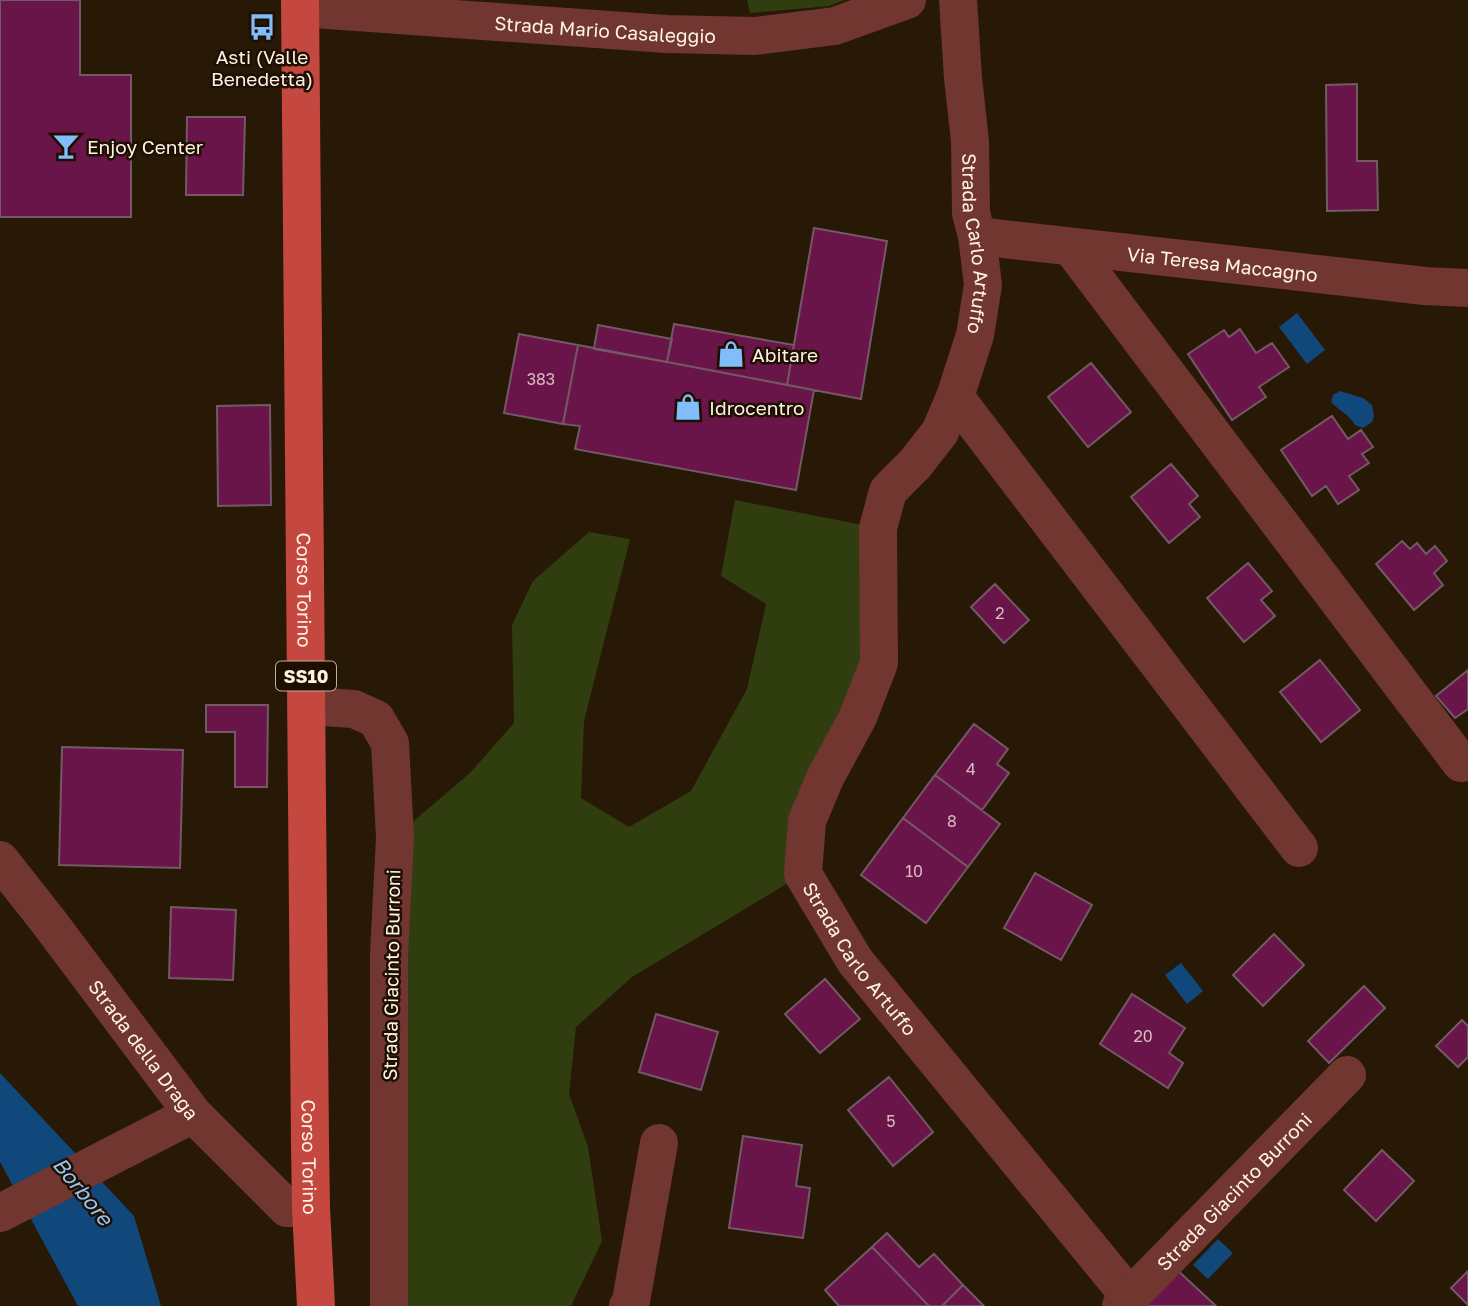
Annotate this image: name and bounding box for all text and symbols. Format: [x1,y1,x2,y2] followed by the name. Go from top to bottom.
[494,10,716,47] street label: Strada Mario Casaleggio
[247,12,277,42] bus stop icon: Asti (Valle Benedetta)
[211,45,313,90] place label: Asti (Valle Benedetta)
[51,131,81,161] bar icon: Enjoy Center
[87,135,204,158] place label: Enjoy Center
[959,153,995,336] street label: Strada Carlo Artuffo
[1126,241,1319,285] street label: Via Teresa Maccagno
[716,339,746,369] shop icon: Abitare
[752,343,818,366] place label: Abitare
[527,369,555,389] house number: 383
[673,392,703,422] shop icon: Idrocentro
[709,396,804,419] place label: Idrocentro
[293,532,317,648] street label: Corso Torino
[995,603,1005,623] house number: 2
[276,662,336,690] road number: SS10
[966,759,976,779] house number: 4
[947,811,957,831] house number: 8
[905,861,923,881] house number: 10
[378,869,404,1081] street label: Strada Giacinto Burroni
[799,877,922,1040] street label: Strada Carlo Artuffo
[84,975,204,1124] street label: Strada della Draga
[1133,1026,1153,1046] house number: 20
[298,1099,323,1215] street label: Corso Torino
[1151,1107,1316,1275] street label: Strada Giacinto Burroni
[886,1111,896,1131] house number: 5
[48,1152,120,1232] water label: Borbore

